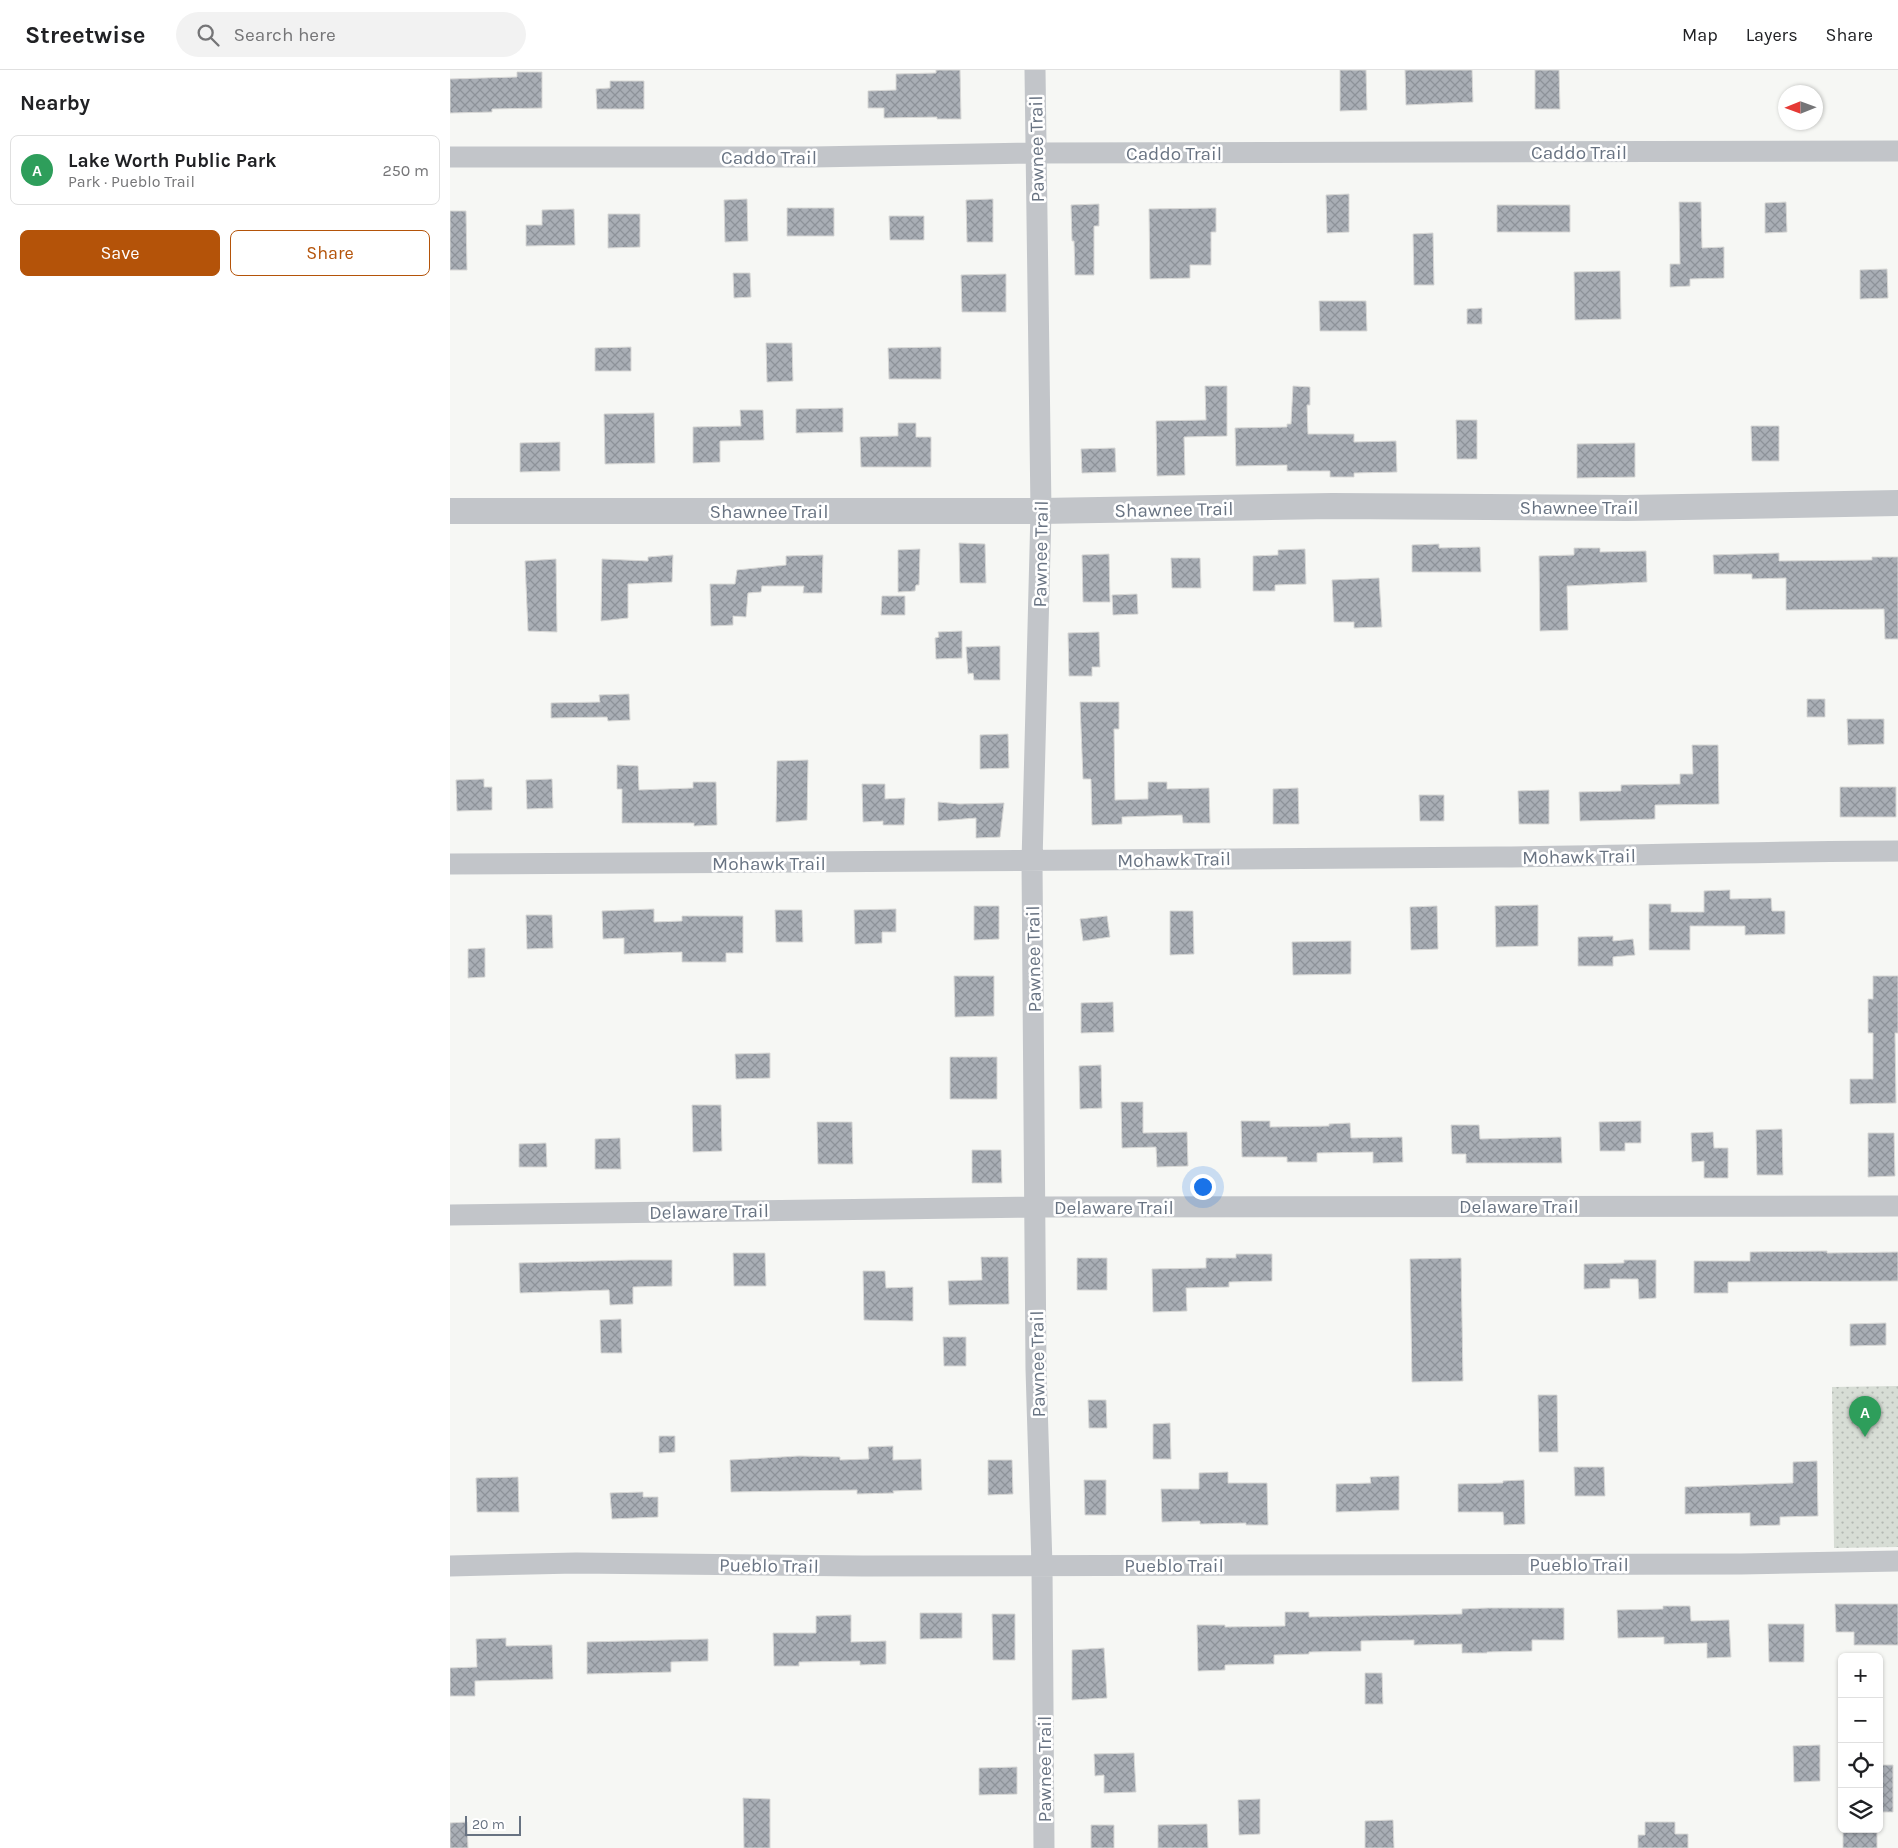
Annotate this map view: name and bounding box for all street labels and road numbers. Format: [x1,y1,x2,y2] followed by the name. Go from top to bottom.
[1025,95,1049,203] street label: Pawnee Trail
[1531,142,1627,164] street label: Caddo Trail
[1126,143,1222,165] street label: Caddo Trail
[721,147,817,169] street label: Caddo Trail
[1519,497,1639,519] street label: Shawnee Trail
[1114,498,1234,522] street label: Shawnee Trail
[1029,500,1053,608] street label: Pawnee Trail
[709,501,829,523] street label: Shawnee Trail
[1522,845,1636,869] street label: Mohawk Trail
[1117,848,1231,872] street label: Mohawk Trail
[712,853,826,875] street label: Mohawk Trail
[1022,905,1046,1013] street label: Pawnee Trail
[1459,1196,1579,1218] street label: Delaware Trail
[1054,1197,1174,1219] street label: Delaware Trail
[649,1200,769,1224] street label: Delaware Trail
[1026,1310,1050,1418] street label: Pawnee Trail
[719,1554,819,1578] street label: Pueblo Trail
[1529,1554,1629,1576] street label: Pueblo Trail
[1124,1555,1224,1577] street label: Pueblo Trail
[1034,1716,1056,1822] street label: Pawnee Trail

